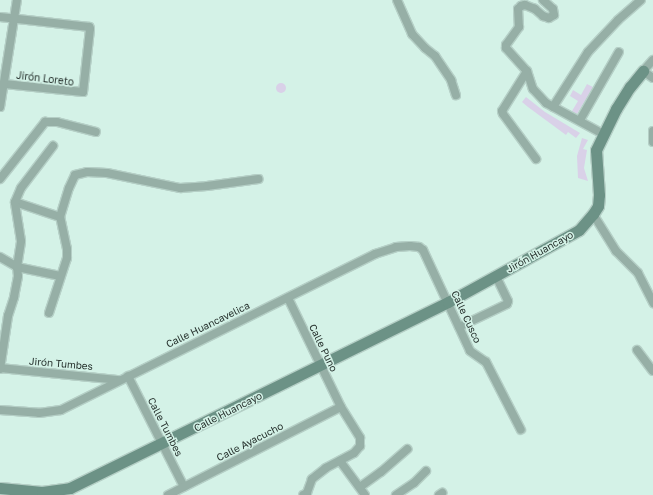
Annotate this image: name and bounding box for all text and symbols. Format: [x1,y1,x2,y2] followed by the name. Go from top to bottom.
[16,70,74,88] street label: Jirón Loreto
[505,229,575,275] street label: Jirón Huancayo
[449,289,483,345] street label: Calle Cusco
[164,300,252,350] street label: Calle Huancavelica
[306,322,340,374] street label: Calle Puno
[29,355,93,373] street label: Jirón Tumbes
[192,390,264,434] street label: Calle Huancayo
[145,396,185,458] street label: Calle Tumbes
[215,420,285,464] street label: Calle Ayacucho

